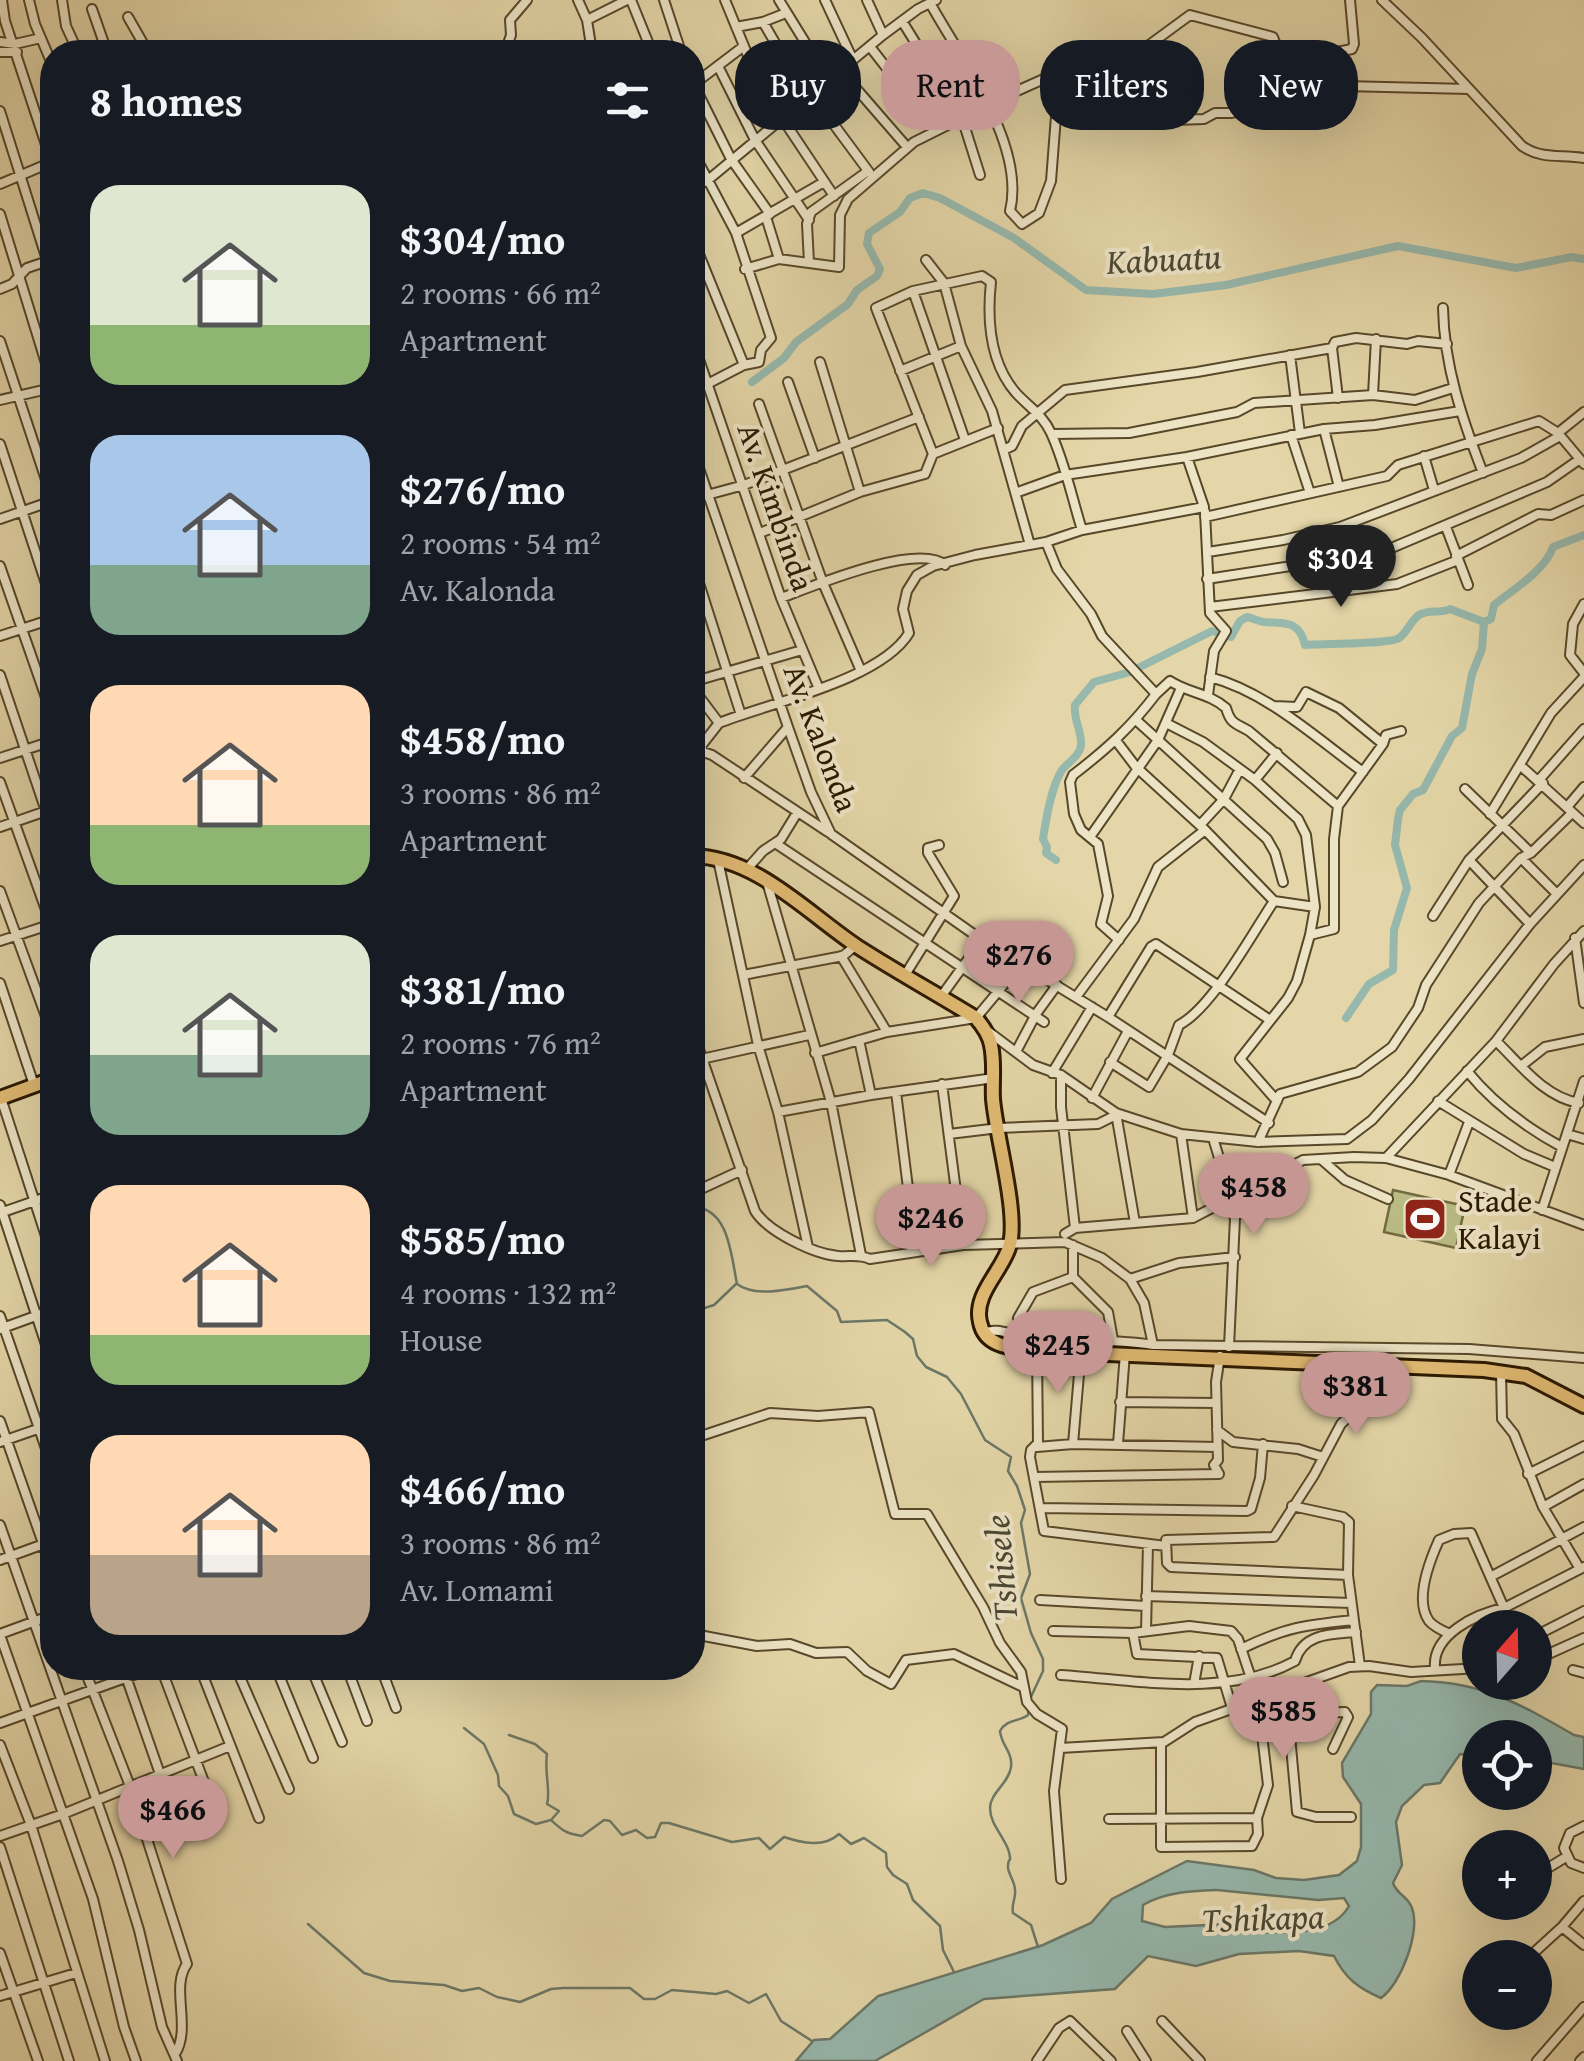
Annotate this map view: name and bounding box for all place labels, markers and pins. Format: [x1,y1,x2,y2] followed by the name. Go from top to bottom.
[1282,525,1400,610] pin: $304
[960,921,1078,1006] pin: $276
[1195,1153,1313,1238] pin: $458
[1458,1177,1541,1261] place label: Stade Kalayi
[872,1184,990,1269] pin: $246
[1402,1196,1448,1242] sports icon: Stade Kalayi
[999,1311,1117,1396] pin: $245
[1297,1352,1415,1437] pin: $381
[1225,1677,1343,1762] pin: $585
[114,1776,232,1861] pin: $466

